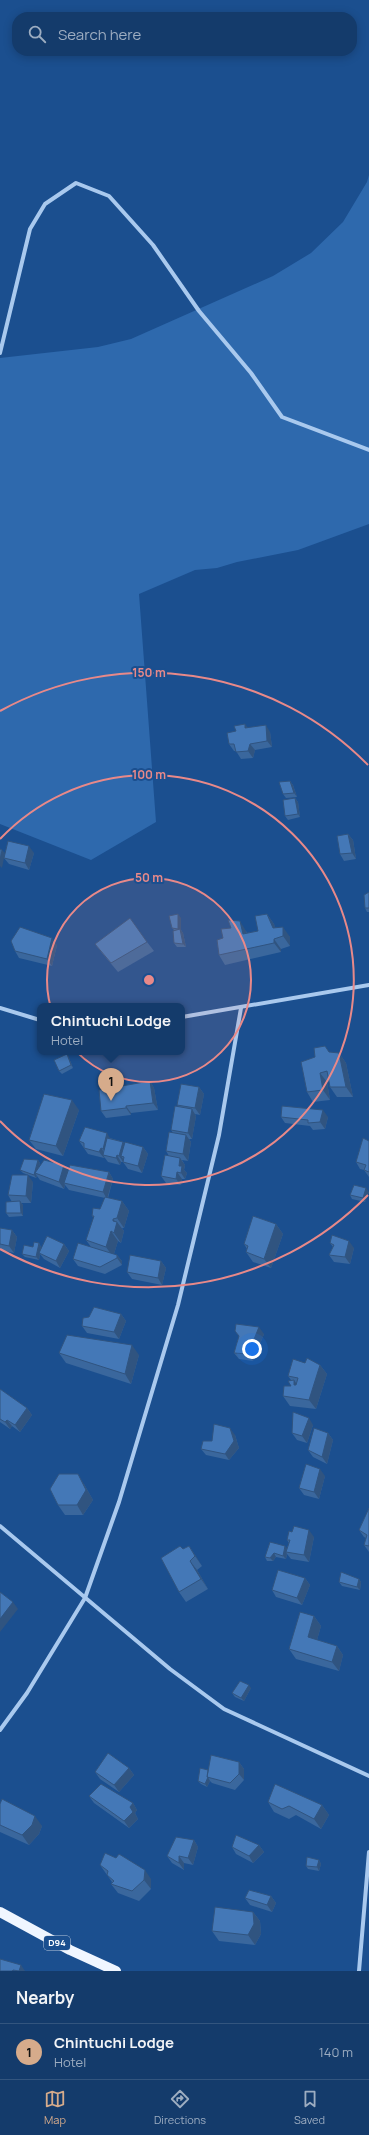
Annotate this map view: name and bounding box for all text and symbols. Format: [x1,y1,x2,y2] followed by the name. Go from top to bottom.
[12,12,357,56] search box
[26,23,48,45] icon: search
[58,24,141,45] text: Search here
[132,664,166,681] text: 150 m
[132,766,166,783] text: 100 m
[135,869,163,886] text: 50 m
[142,973,156,987] centre of rings
[37,1003,185,1055] popup
[51,1010,171,1031] text: Chintuchi Lodge
[51,1031,83,1049] text: Hotel
[98,1068,124,1101] pin: 1
[242,1339,262,1359] your location
[44,1936,70,1950] road number: D94
[16,1986,74,2009] text: Nearby
[54,2032,174,2053] text: Chintuchi Lodge
[26,2043,32,2061] text: 1
[319,2043,353,2061] text: 140 m
[54,2053,86,2071] text: Hotel
[44,2088,66,2127] tab: Map
[154,2088,206,2127] tab: Directions
[294,2088,325,2127] tab: Saved

